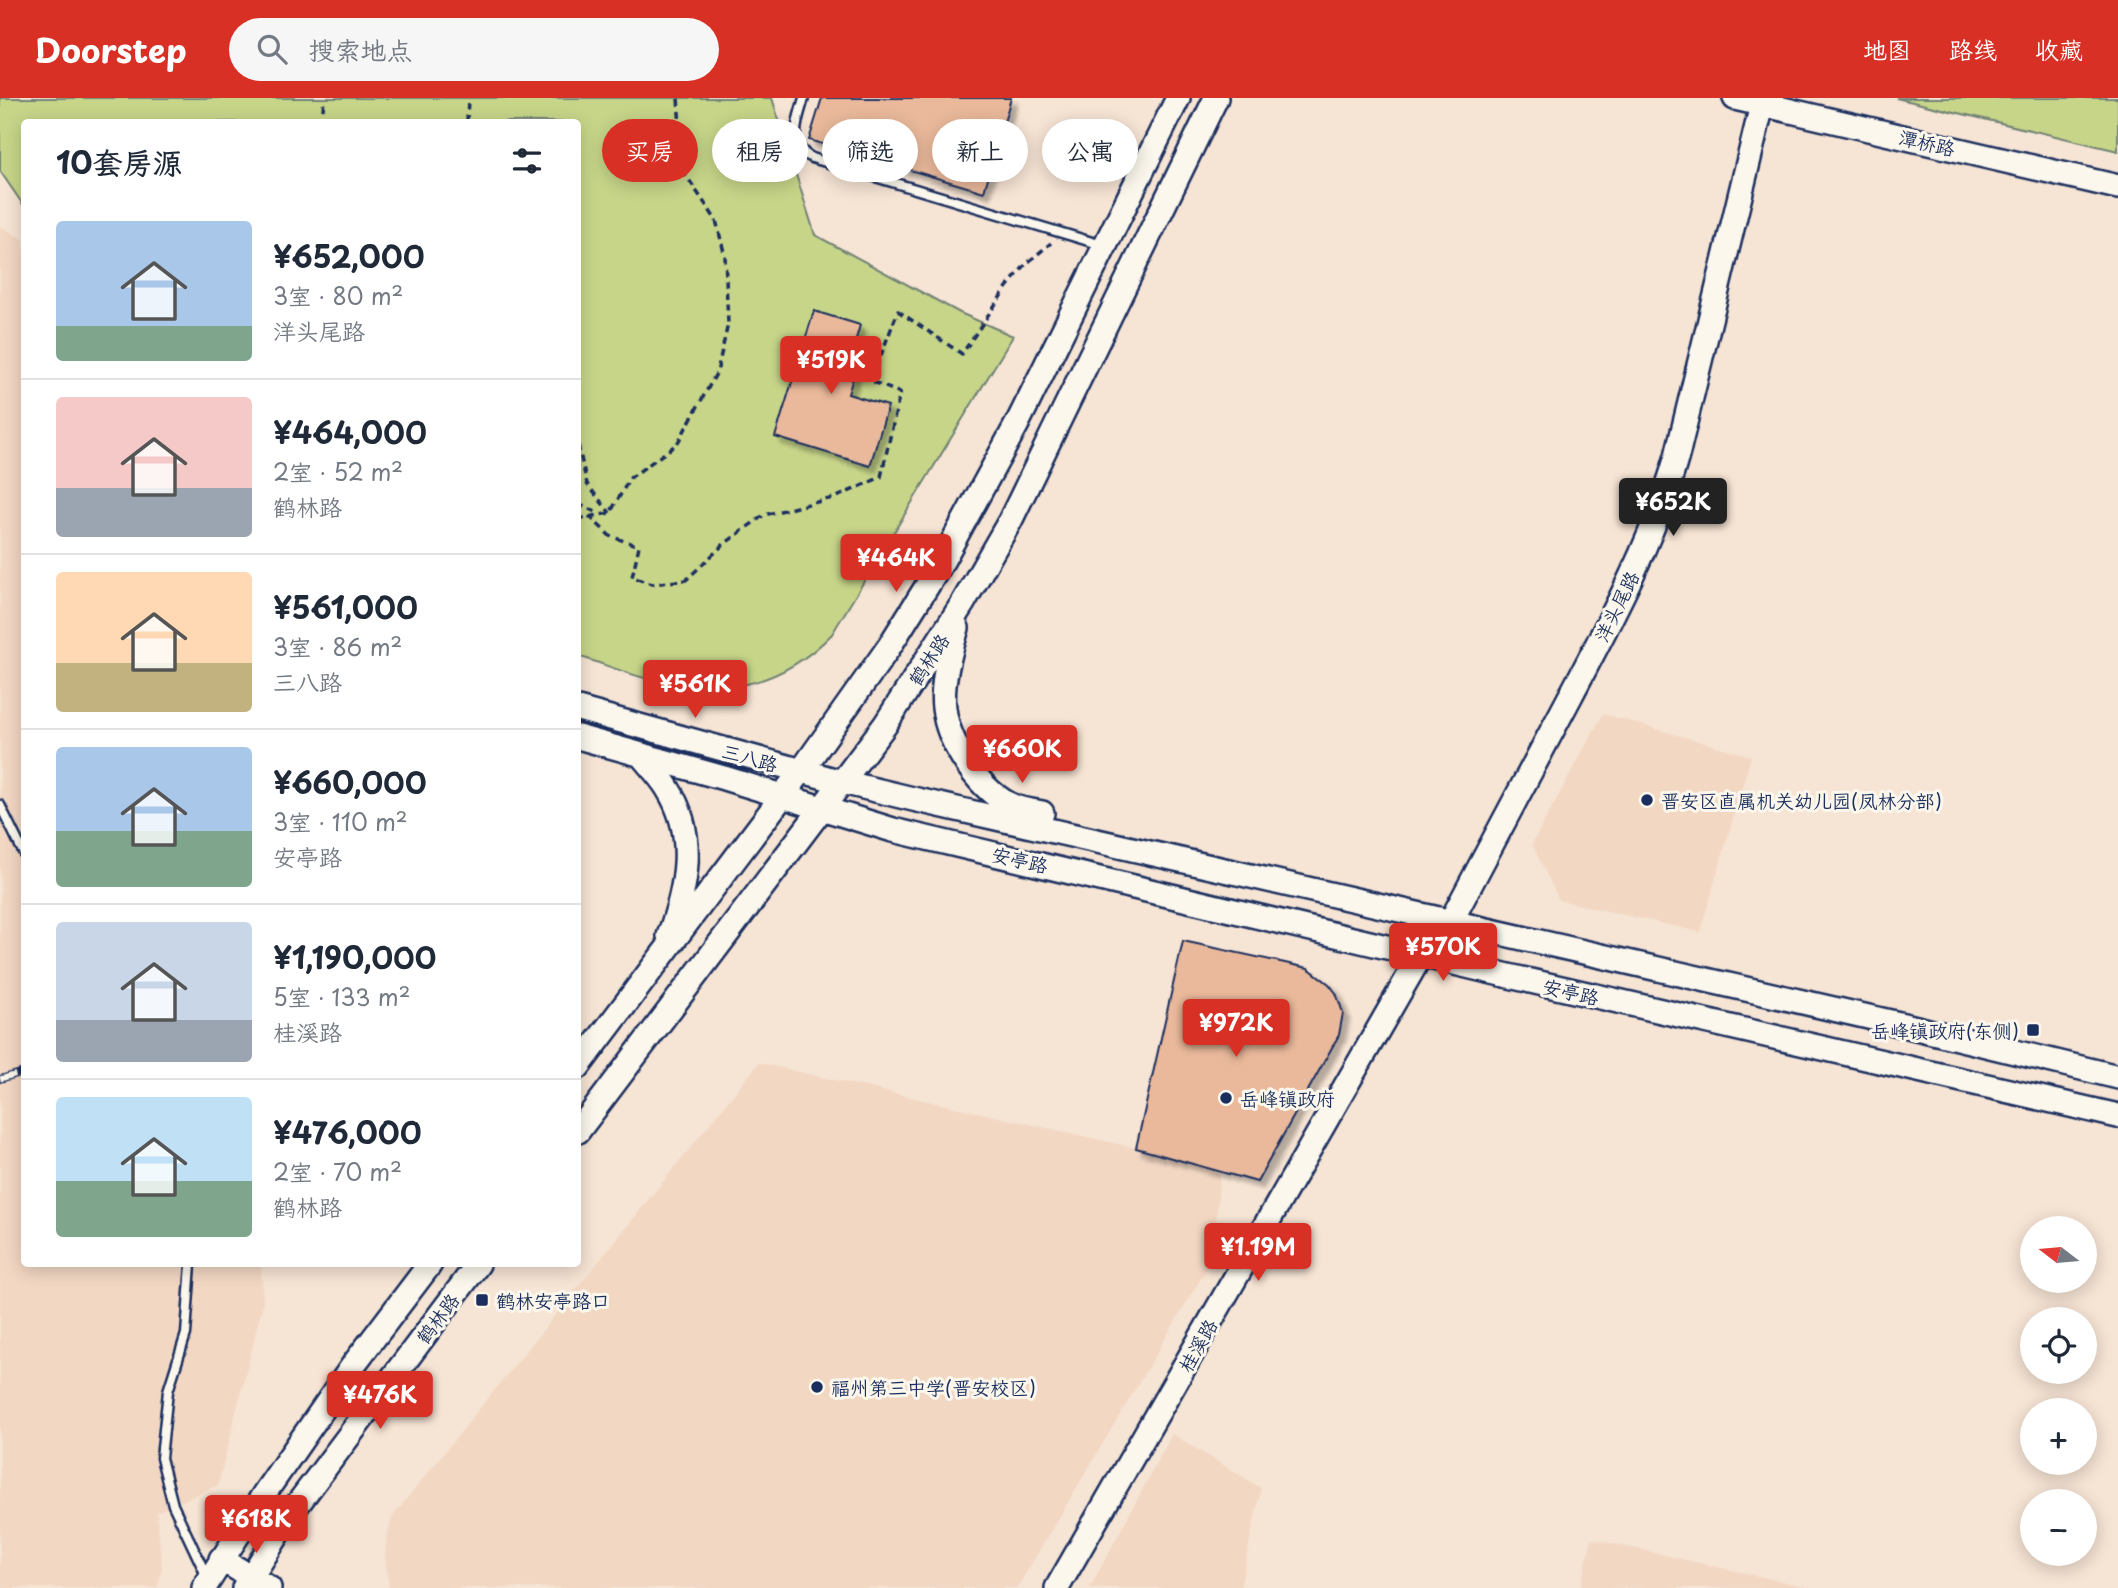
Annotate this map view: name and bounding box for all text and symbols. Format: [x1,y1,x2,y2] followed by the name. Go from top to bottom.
[229,18,719,81] search box
[35,24,187,74] text: Doorstep
[253,30,291,68] icon: search
[309,30,413,69] text: 搜索地点
[1863,31,1911,67] text: 地图
[1949,31,1997,67] text: 路线
[2035,31,2083,67] text: 收藏
[602,119,698,182] chip: 买房
[712,119,808,182] chip: 租房
[822,119,918,182] chip: 筛选
[932,119,1028,182] chip: 新上
[1042,119,1138,182] chip: 公寓
[1896,122,1958,162] street label: 潭桥路
[56,139,183,184] text: 10套房源
[508,142,546,180] icon: filters
[273,233,424,278] text: ¥652,000
[112,249,196,333] icon: home
[273,278,403,313] text: 3室 · 80 m²
[273,313,365,348] text: 洋头尾路
[782,336,880,396] pin: ¥519K
[796,341,866,376] text: ¥519K
[273,409,427,454] text: ¥464,000
[112,425,196,509] icon: home
[273,454,403,489] text: 2室 · 52 m²
[1624,478,1722,538] pin: ¥652K
[1635,483,1711,518] text: ¥652K
[273,489,342,524] text: 鹤林路
[847,534,945,594] pin: ¥464K
[857,539,935,574] text: ¥464K
[1587,566,1645,646] street label: 洋头尾路
[273,584,418,629] text: ¥561,000
[112,600,196,684] icon: home
[901,627,955,691] street label: 鹤林路
[273,629,402,664] text: 3室 · 86 m²
[646,660,744,720] pin: ¥561K
[273,664,342,699] text: 三八路
[659,665,731,700] text: ¥561K
[973,726,1071,785] pin: ¥660K
[982,730,1062,765] text: ¥660K
[719,736,781,778] street label: 三八路
[273,759,427,804] text: ¥660,000
[112,775,196,859] icon: home
[1661,786,1942,814] place label: 晋安区直属机关幼儿园(凤林分部)
[1639,792,1655,808] marker: 晋安区直属机关幼儿园(凤林分部)
[273,804,408,839] text: 3室 · 110 m²
[273,839,342,874] text: 安亭路
[989,839,1051,879] street label: 安亭路
[1394,924,1492,983] pin: ¥570K
[1405,928,1481,963] text: ¥570K
[273,934,437,979] text: ¥1,190,000
[112,950,196,1034] icon: home
[1540,971,1602,1011] street label: 安亭路
[273,979,411,1014] text: 5室 · 133 m²
[1187,1000,1285,1059] pin: ¥972K
[1199,1004,1273,1039] text: ¥972K
[273,1014,342,1049] text: 桂溪路
[1871,1016,2019,1044] place label: 岳峰镇政府(东侧)
[2025,1022,2041,1038] marker: 岳峰镇政府(东侧)
[1240,1084,1335,1112] place label: 岳峰镇政府
[1218,1090,1234,1106] marker: 岳峰镇政府
[273,1109,422,1154] text: ¥476,000
[112,1125,196,1209] icon: home
[273,1154,402,1189] text: 2室 · 70 m²
[273,1189,342,1224] text: 鹤林路
[2020,1216,2096,1293] north arrow
[2020,1216,2097,1566] map controls
[1201,1224,1315,1283] pin: ¥1.19M
[1220,1228,1296,1263] text: ¥1.19M
[496,1286,610,1314] place label: 鹤林安亭路口
[409,1287,465,1349] street label: 鹤林路
[474,1292,490,1308] marker: 鹤林安亭路口
[2020,1307,2097,1384] button: locate
[1171,1313,1223,1377] street label: 桂溪路
[331,1372,429,1431] pin: ¥476K
[831,1373,1036,1401] place label: 福州第三中学(晋安校区)
[343,1376,417,1411] text: ¥476K
[809,1379,825,1395] marker: 福州第三中学(晋安校区)
[2020,1398,2097,1475] button: +
[2020,1489,2097,1566] button: −
[207,1496,305,1555] pin: ¥618K
[221,1500,291,1535] text: ¥618K

